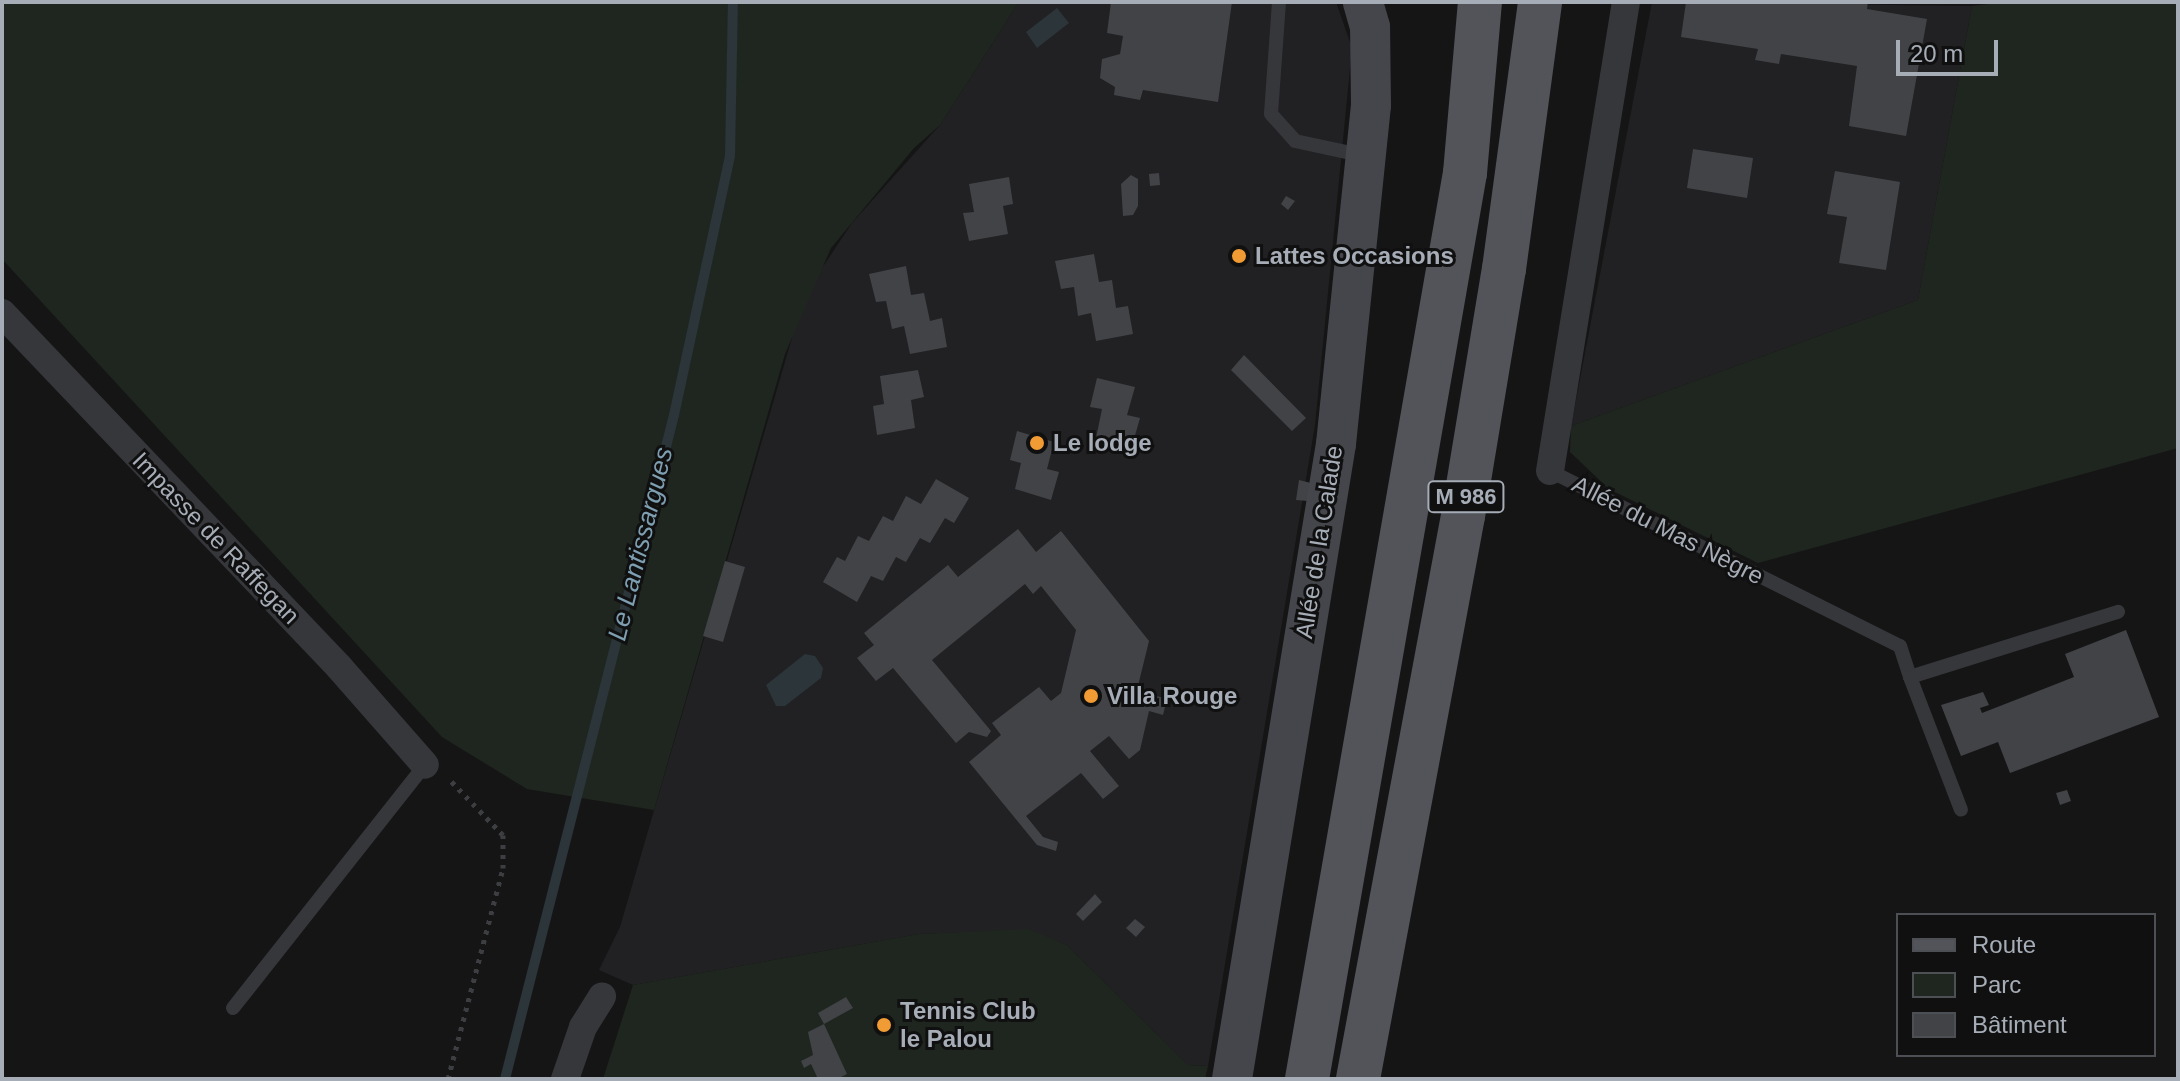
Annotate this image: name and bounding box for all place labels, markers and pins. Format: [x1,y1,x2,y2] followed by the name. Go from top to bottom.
[1255,242,1454,270] place label: Lattes Occasions
[1230,247,1248,265] marker: Lattes Occasions
[1053,429,1152,457] place label: Le lodge
[1028,434,1046,452] marker: Le lodge
[1107,682,1237,710] place label: Villa Rouge
[1082,687,1100,705] marker: Villa Rouge
[900,997,1036,1053] place label: Tennis Club le Palou
[875,1016,893,1034] marker: Tennis Club le Palou

